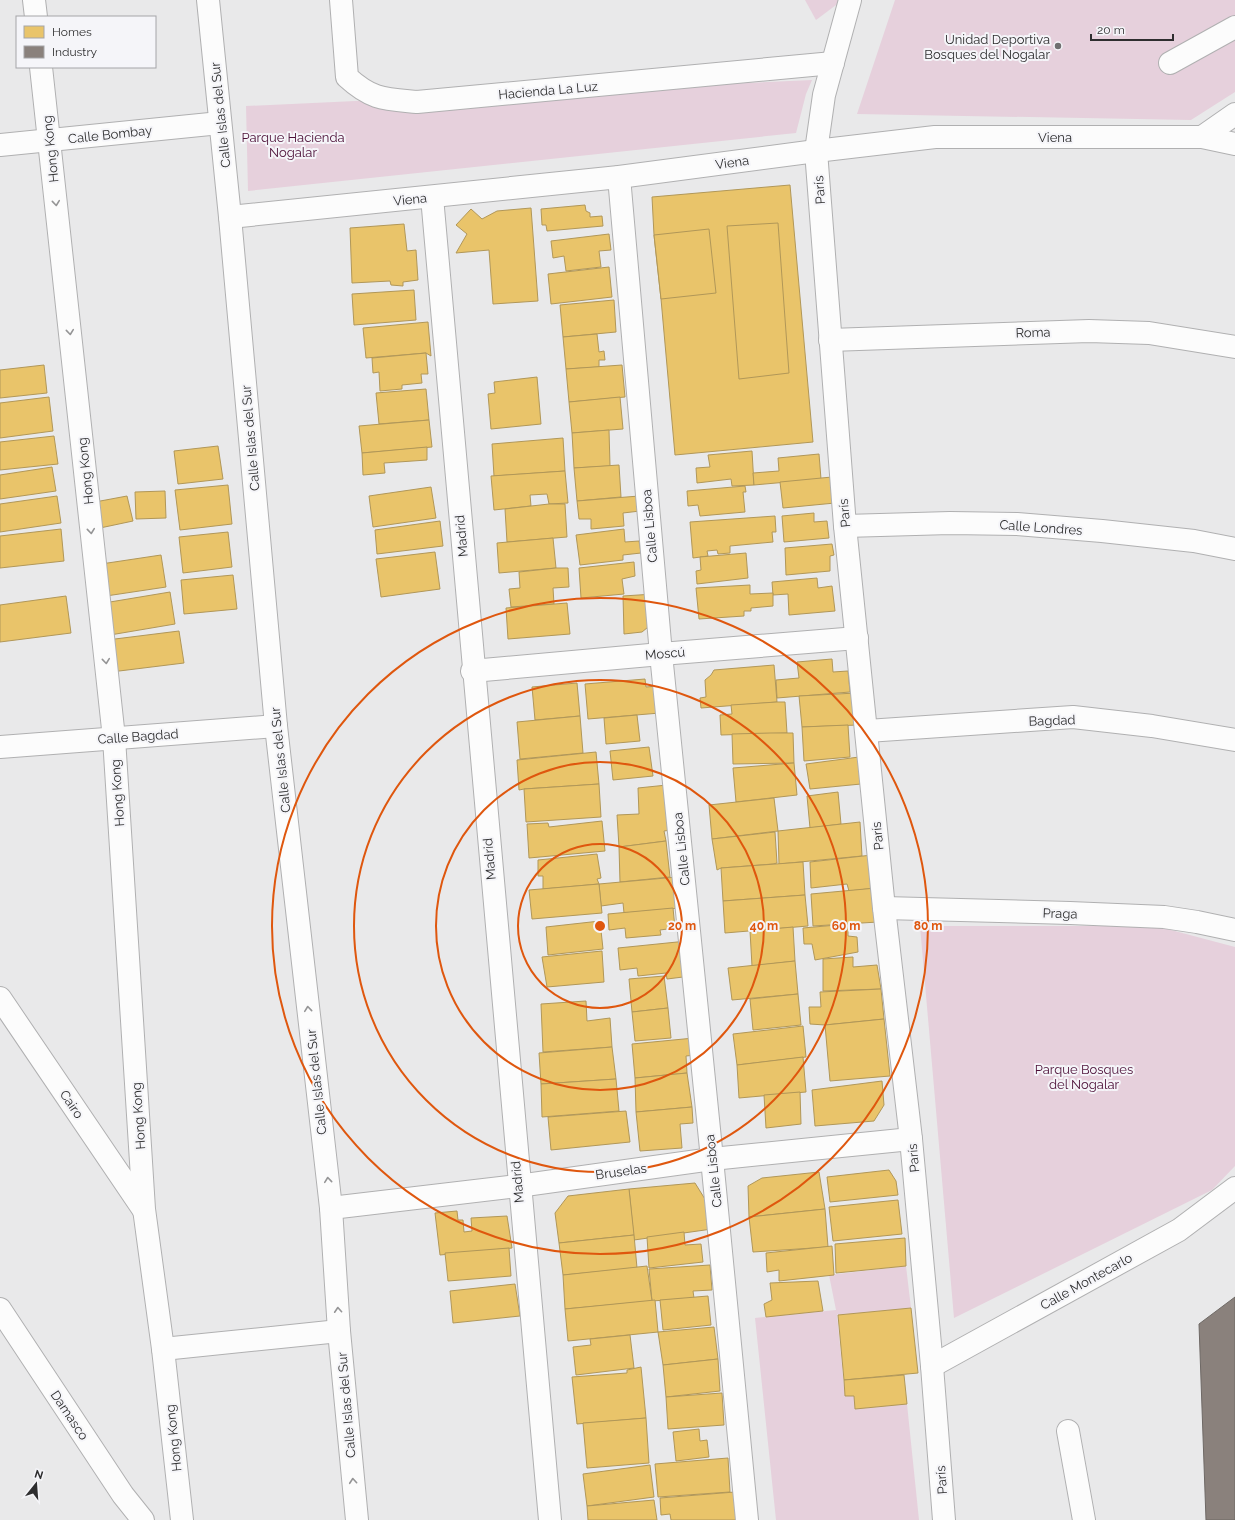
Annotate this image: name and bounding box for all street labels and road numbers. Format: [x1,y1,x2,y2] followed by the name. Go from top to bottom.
[207,61,233,168] street label: Calle Islas del Sur
[498,79,598,102] street label: Hacienda La Luz
[40,115,61,183] street label: Hong Kong
[67,123,153,146] street label: Calle Bombay
[1038,130,1072,145] street label: Viena
[714,153,750,172] street label: Viena
[811,175,828,205] street label: París
[392,190,428,209] street label: Viena
[1015,324,1051,341] street label: Roma
[238,384,263,491] street label: Calle Islas del Sur
[75,437,96,505] street label: Hong Kong
[639,489,660,563] street label: Calle Lisboa
[836,498,853,528] street label: París
[452,514,471,558] street label: Madrid
[999,517,1083,538] street label: Calle Londres
[644,644,686,663] street label: Moscú
[267,706,293,813] street label: Calle Islas del Sur
[1028,712,1076,729] street label: Bagdad
[97,726,179,747] street label: Calle Bagdad
[108,759,127,827] street label: Hong Kong
[670,812,693,886] street label: Calle Lisboa
[869,821,886,851] street label: París
[480,837,499,881] street label: Madrid
[1042,905,1078,922] street label: Praga
[303,1028,329,1135] street label: Calle Islas del Sur
[129,1082,148,1150] street label: Hong Kong
[57,1087,87,1122] street label: Cairo
[702,1134,725,1208] street label: Calle Lisboa
[905,1143,922,1173] street label: París
[508,1160,527,1204] street label: Madrid
[594,1160,648,1183] street label: Bruselas
[1038,1250,1135,1313] street label: Calle Montecarlo
[334,1351,359,1458] street label: Calle Islas del Sur
[48,1388,92,1443] street label: Damasco
[163,1404,184,1472] street label: Hong Kong
[933,1465,950,1495] street label: París

